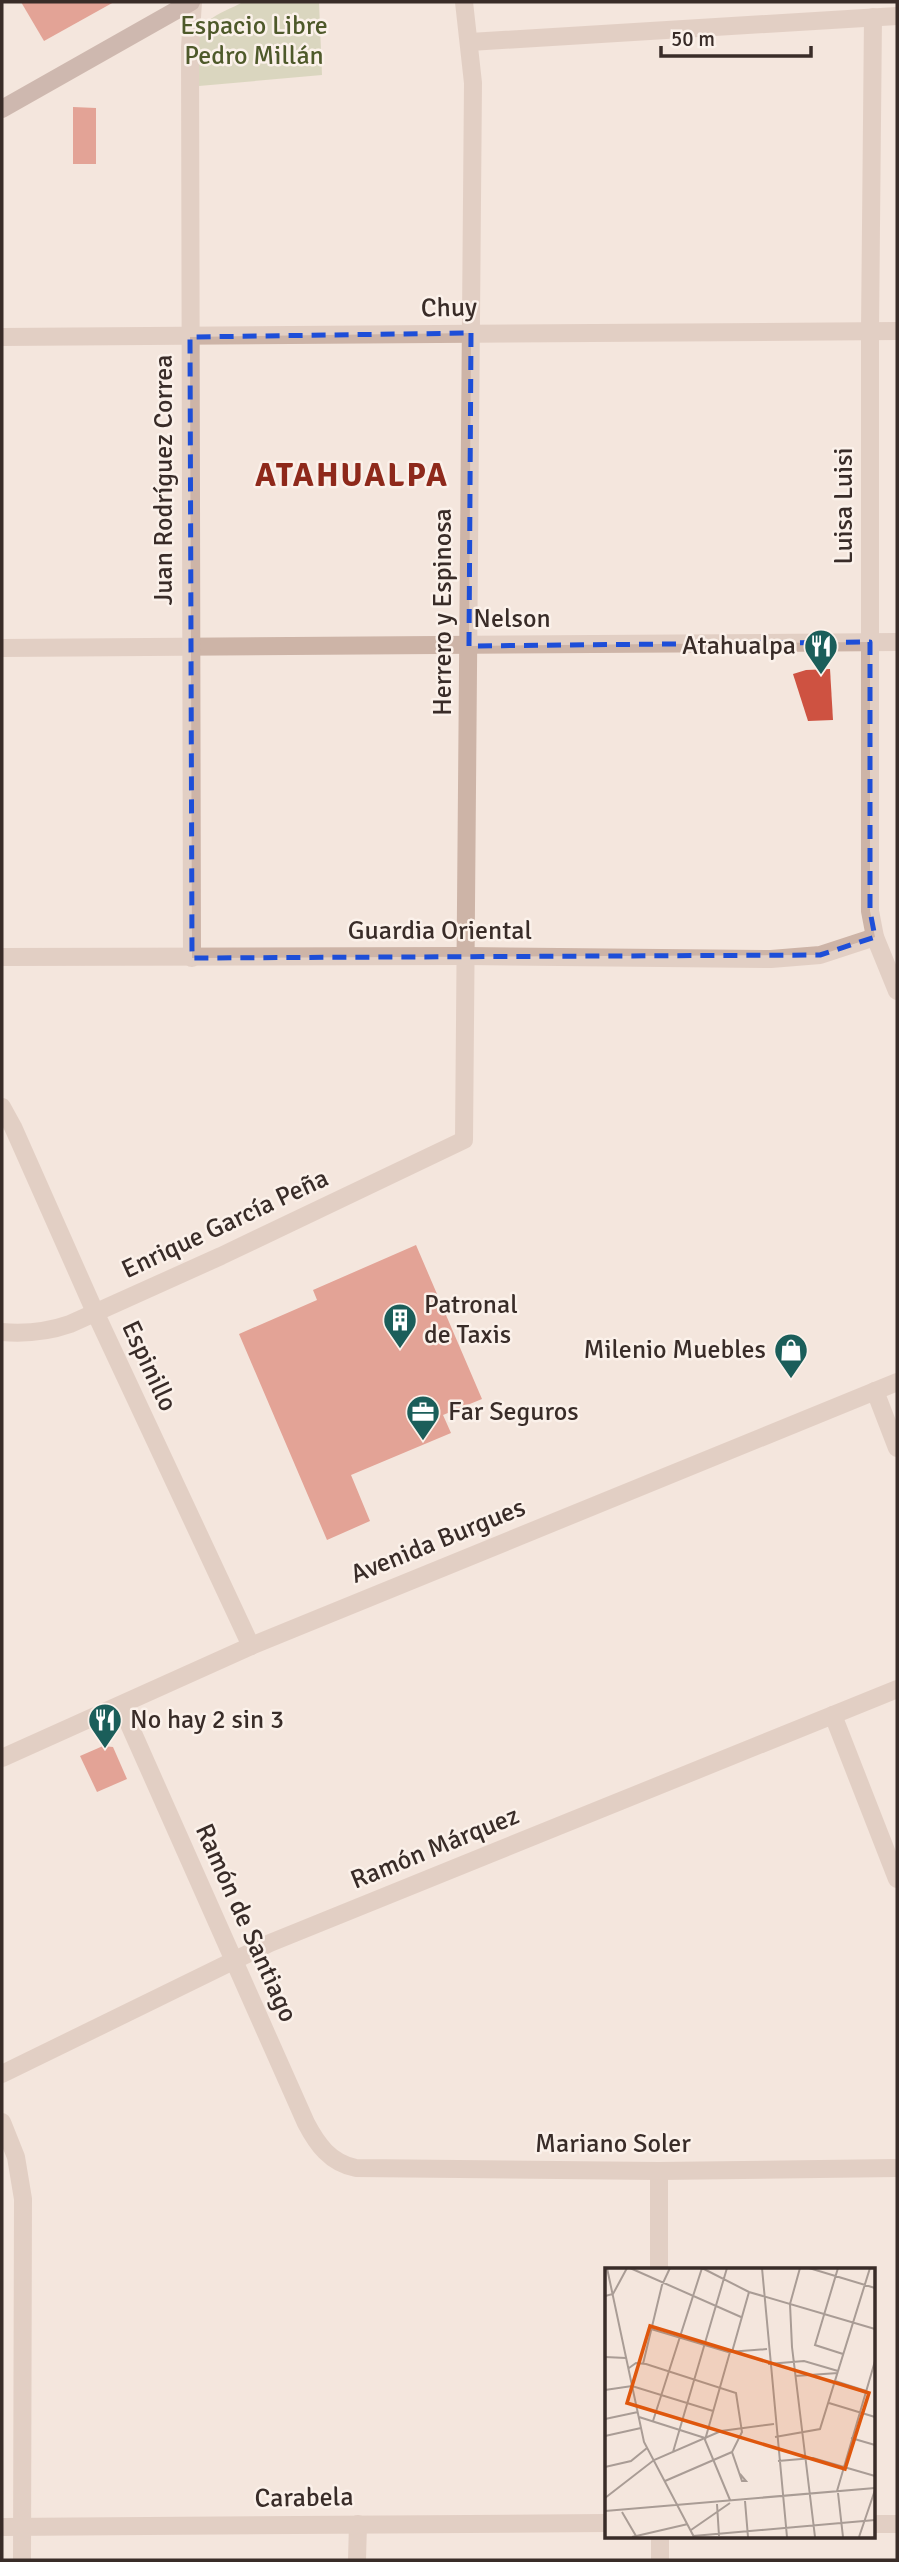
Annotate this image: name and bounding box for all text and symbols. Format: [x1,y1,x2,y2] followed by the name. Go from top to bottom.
[180,10,328,72] park label: Espacio Libre Pedro Millán
[661,14,811,58] scale bar
[671,26,715,52] text: 50 m
[421,292,477,324] street label: Chuy
[148,355,180,605] street label: Juan Rodríguez Correa
[828,448,860,564] street label: Luisa Luisi
[255,455,449,496] district label: ATAHUALPA
[427,508,459,716] street label: Herrero y Espinosa
[473,603,551,635] street label: Nelson
[802,627,840,676] restaurant icon: Atahualpa
[682,630,796,662] place label: Atahualpa
[348,915,532,947] street label: Guardia Oriental
[117,1162,333,1286] street label: Enrique García Peña
[424,1289,518,1351] place label: Patronal de Taxis
[381,1301,419,1350] building icon: Patronal de Taxis
[114,1316,184,1416] street label: Espinillo
[772,1331,810,1380] shop icon: Milenio Muebles
[583,1334,766,1366] place label: Milenio Muebles
[404,1393,442,1442] office icon: Far Seguros
[448,1396,579,1428] place label: Far Seguros
[346,1491,530,1591] street label: Avenida Burgues
[86,1701,124,1750] restaurant icon: No hay 2 sin 3
[130,1704,284,1736] place label: No hay 2 sin 3
[346,1800,524,1896] street label: Ramón Márquez
[188,1819,304,2027] street label: Ramón de Santiago
[535,2128,691,2160] street label: Mariano Soler
[605,2268,874,2538] inset map
[254,2481,354,2515] street label: Carabela

